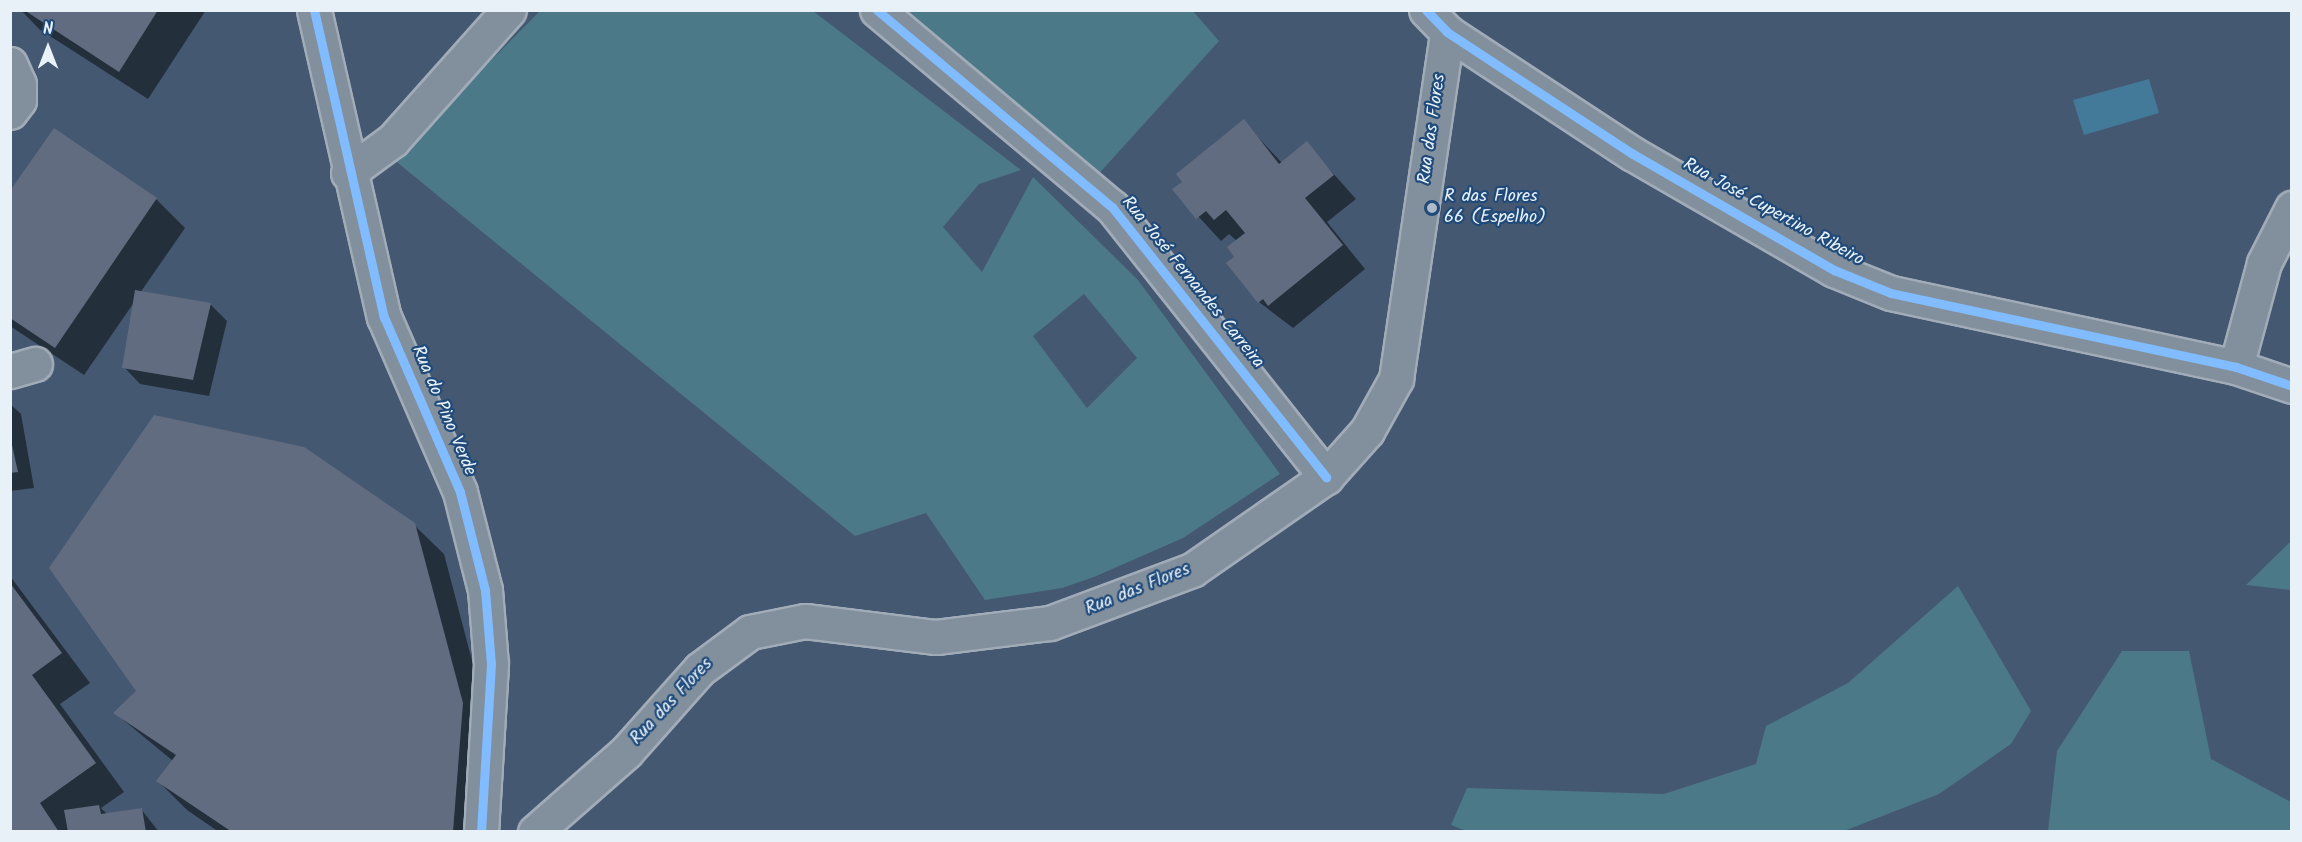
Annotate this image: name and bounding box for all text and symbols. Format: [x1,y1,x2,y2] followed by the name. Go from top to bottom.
[43,17,53,42] text: N
[18,18,78,78] north arrow
[1415,73,1451,185] street label: Rua das Flores
[1679,154,1867,272] street label: Rua José Cupertino Ribeiro
[1444,187,1546,230] place label: R das Flores 66 (Espelho)
[1116,193,1268,373] street label: Rua José Fernandes Carreira
[1425,201,1439,215] marker: R das Flores 66 (Espelho)
[406,343,480,479] street label: Rua do Pino Verde
[1083,559,1193,621] street label: Rua das Flores
[626,654,718,750] street label: Rua das Flores

